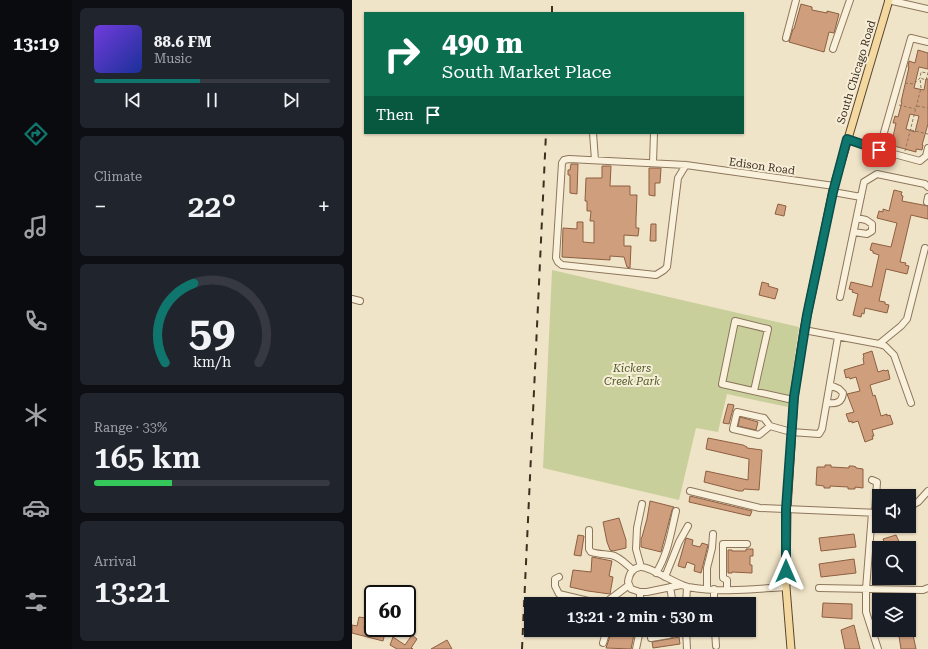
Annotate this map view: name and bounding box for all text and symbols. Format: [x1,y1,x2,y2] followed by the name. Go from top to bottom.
[835,19,878,126] street label: South Chicago Road
[442,27,523,60] text: 490 m
[376,28,428,80] icon: right
[13,33,59,54] text: 13:19
[154,33,211,51] text: 88.6 FM
[154,51,192,66] text: Music
[442,61,611,82] text: South Market Place
[122,89,144,111] icon: previous
[201,89,223,111] icon: pause
[280,89,302,111] icon: next
[422,104,444,126] icon: arrive
[376,106,414,124] text: Then
[22,120,50,148] icon: directions
[862,133,896,167] pin
[868,139,890,161] icon: arrive
[728,155,796,178] street label: Edison Road
[94,169,142,184] text: Climate
[188,189,236,224] text: 22°
[94,194,106,219] text: −
[318,194,330,219] text: +
[22,213,50,241] icon: music
[189,306,235,355] text: 59
[22,307,50,335] icon: phone
[193,353,231,369] text: km/h
[604,362,660,388] park label: Kickers Creek Park
[22,401,50,429] icon: climate
[94,420,167,435] text: Range · 33%
[94,440,201,475] text: 165 km
[872,489,916,637] map controls
[872,489,916,533] button: sound
[22,494,50,522] icon: car
[872,541,916,585] button: search
[765,550,807,592] position arrow
[94,554,136,569] text: Arrival
[94,574,170,609] text: 13:21
[364,585,416,637] speed limit sign: 60
[22,588,50,616] icon: filters
[872,593,916,637] button: layers
[567,608,713,626] text: 13:21 · 2 min · 530 m

